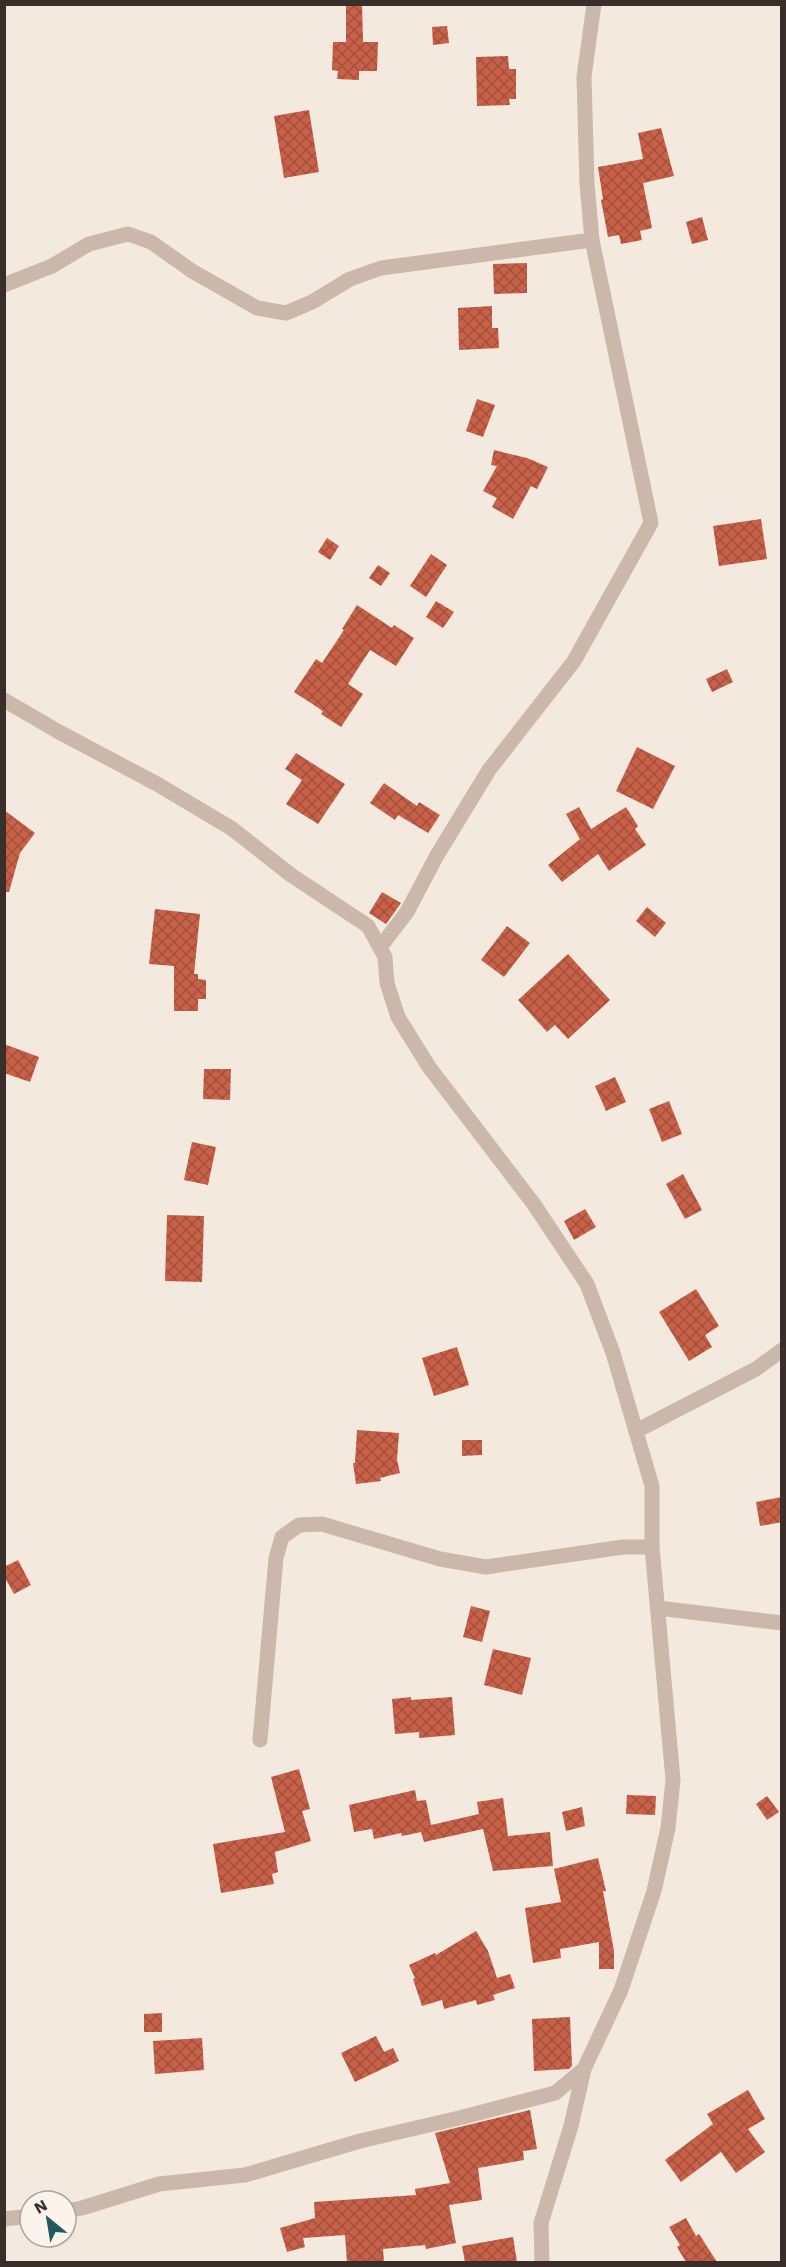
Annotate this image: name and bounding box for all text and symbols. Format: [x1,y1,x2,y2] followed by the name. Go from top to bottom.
[18,2189,78,2249] north arrow
[31,2195,51,2218] text: N

